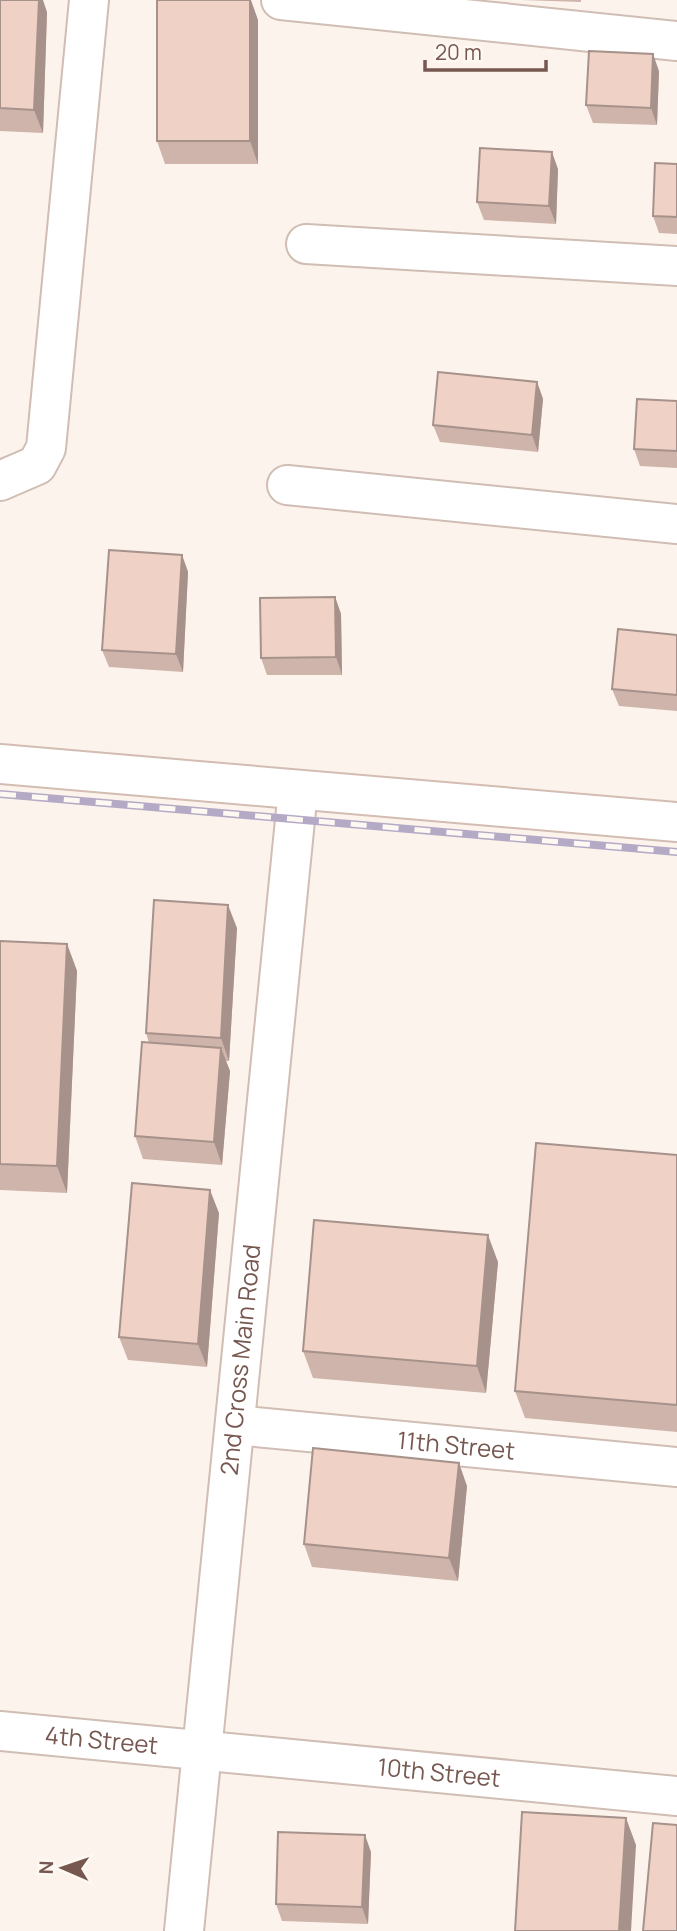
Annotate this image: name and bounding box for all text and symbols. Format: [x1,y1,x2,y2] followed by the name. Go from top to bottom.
[425,28,546,72] scale bar
[435,38,482,66] text: 20 m
[212,1243,268,1477] street label: 2nd Cross Main Road
[396,1423,516,1467] street label: 11th Street
[44,1717,160,1761] street label: 4th Street
[376,1749,502,1794] street label: 10th Street
[28,1833,98,1903] north arrow
[33,1860,59,1875] text: N

